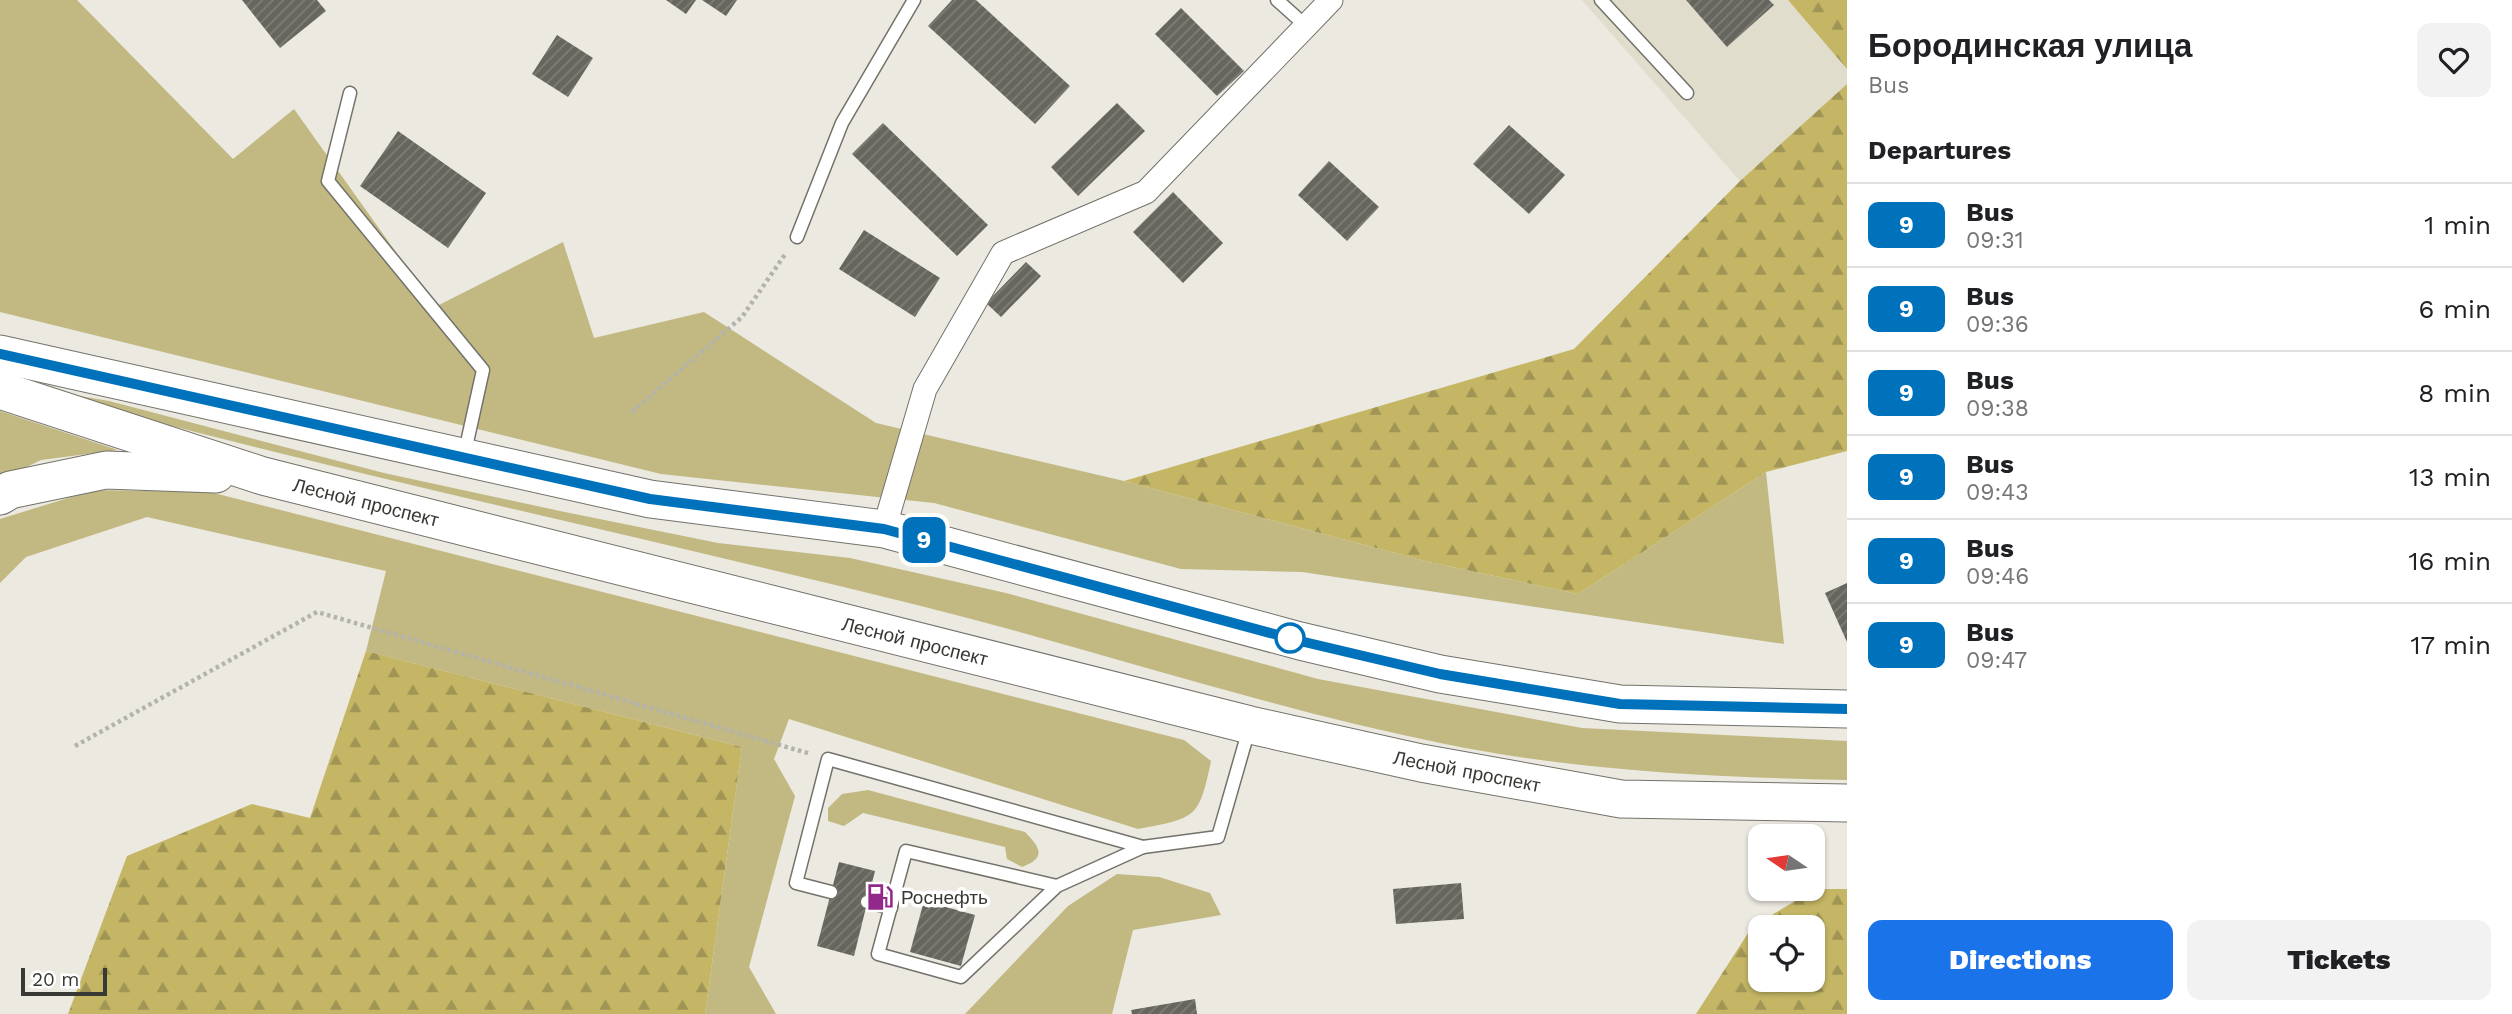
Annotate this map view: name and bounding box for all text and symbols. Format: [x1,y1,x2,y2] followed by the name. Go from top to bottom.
[2417,23,2491,97] button: heart
[1868,26,2192,65] text: Бородинская улица
[1868,72,1909,99] text: Bus
[1868,135,2011,165] text: Departures
[1966,197,2014,227] text: Bus
[2424,210,2491,240] text: 1 min
[1899,211,1914,239] text: 9
[1966,227,2024,254] text: 09:31
[1966,281,2014,311] text: Bus
[2419,294,2491,324] text: 6 min
[1899,295,1914,323] text: 9
[1966,311,2029,338] text: 09:36
[1966,365,2014,395] text: Bus
[2418,378,2491,408] text: 8 min
[1899,379,1914,407] text: 9
[1966,395,2029,422] text: 09:38
[1966,449,2014,479] text: Bus
[2409,462,2491,492] text: 13 min
[1899,463,1914,491] text: 9
[290,473,442,532] street label: Лесной проспект
[1966,479,2029,506] text: 09:43
[901,517,947,563] line badge: 9
[917,526,931,554] text: 9
[1966,533,2014,563] text: Bus
[2408,546,2491,576] text: 16 min
[1899,547,1914,575] text: 9
[1966,563,2029,590] text: 09:46
[839,612,991,671] street label: Лесной проспект
[1966,617,2014,647] text: Bus
[1275,623,1305,653] unlabelled marker
[2410,630,2491,660] text: 17 min
[1899,631,1914,659] text: 9
[1966,647,2027,674] text: 09:47
[1391,746,1543,797] street label: Лесной проспект
[1748,824,1825,901] north arrow
[1748,824,1825,992] map controls
[865,882,895,912] fuel station icon: Роснефть
[901,886,988,909] place label: Роснефть
[1748,915,1825,992] button: locate
[1868,920,2173,1000] button: Directions
[2187,920,2491,1000] button: Tickets
[21,965,107,997] scale bar
[32,968,79,991] text: 20 m

